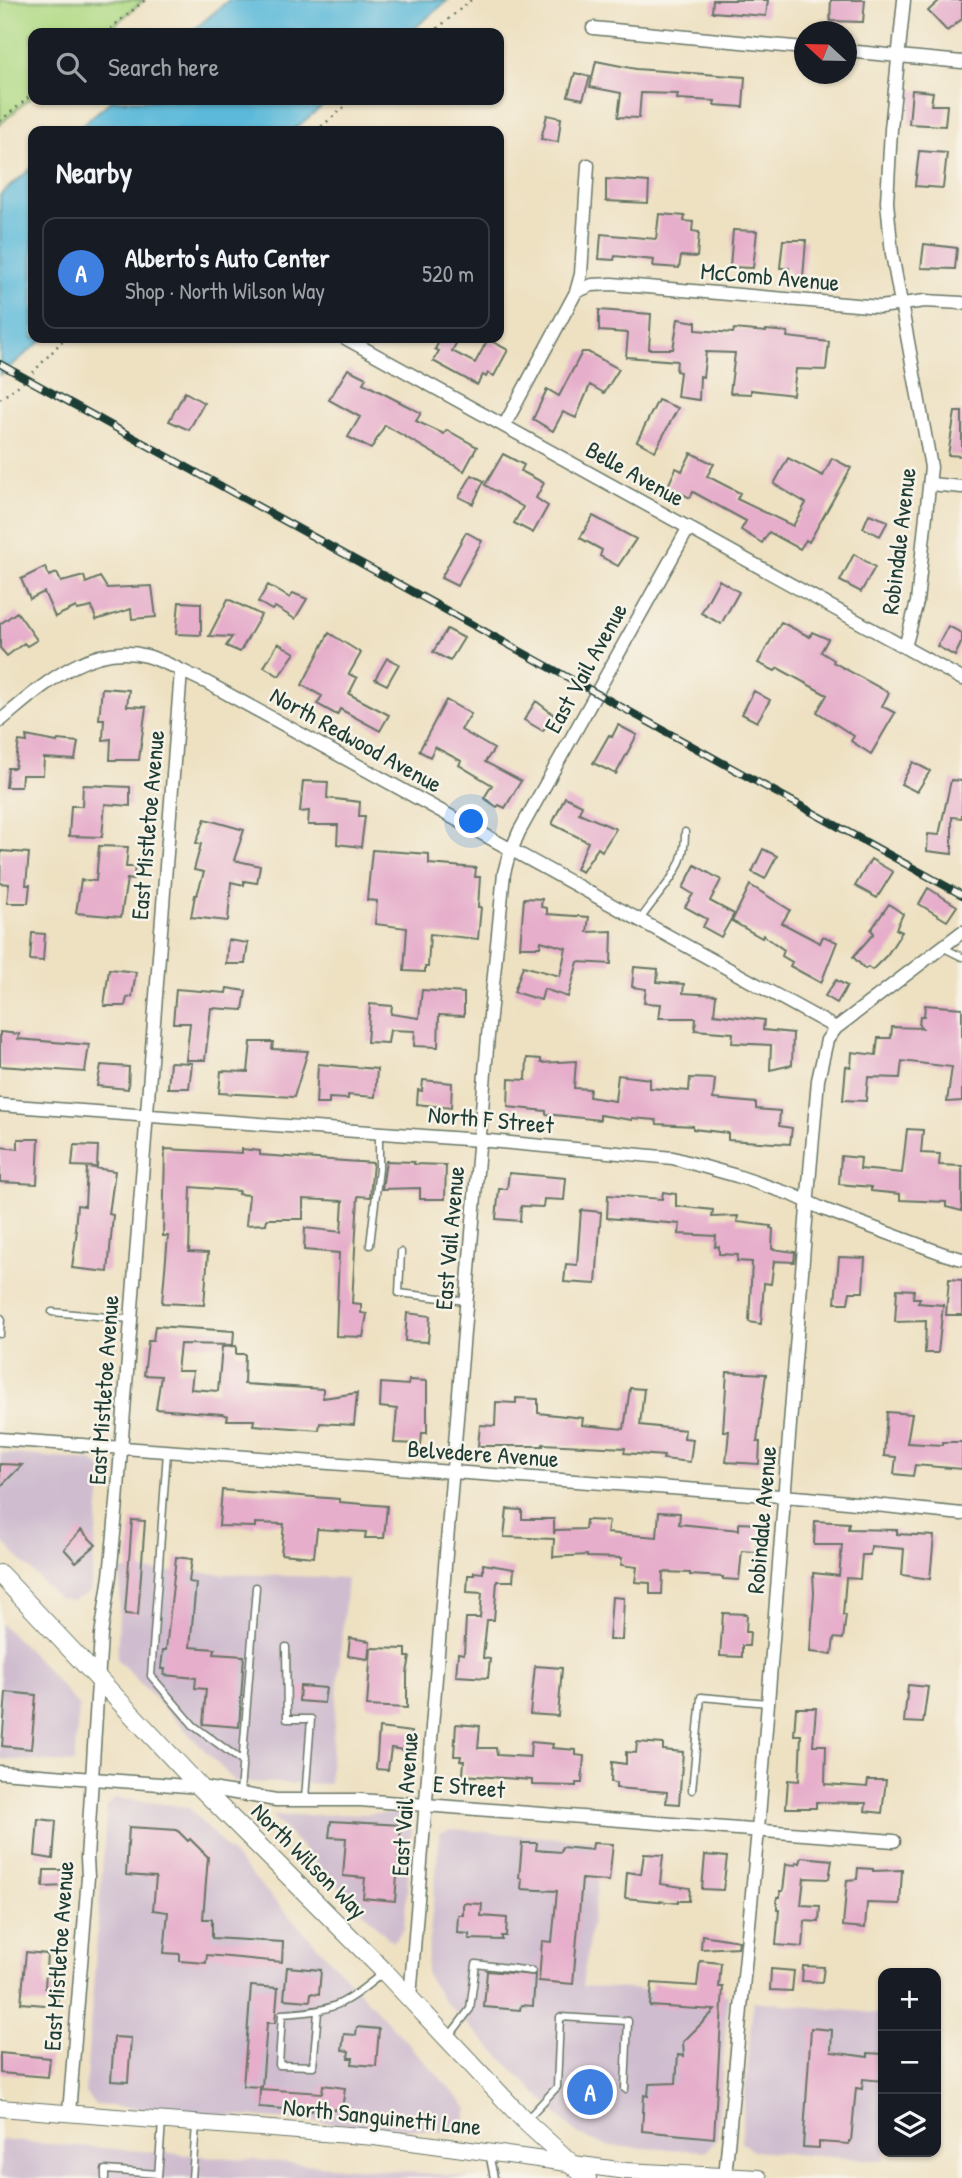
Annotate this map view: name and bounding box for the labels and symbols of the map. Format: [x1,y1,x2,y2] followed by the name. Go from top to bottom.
[794,21,857,84] north arrow
[699,254,841,298] street label: McComb Avenue
[580,433,691,514] street label: Belle Avenue
[873,465,923,616] street label: Robindale Avenue
[536,596,634,738] street label: East Vail Avenue
[265,679,448,800] street label: North Redwood Avenue
[123,728,171,921] street label: East Mistletoe Avenue
[454,804,488,838] your location
[427,1098,556,1140] street label: North F Street
[427,1164,471,1311] street label: East Vail Avenue
[80,1294,126,1486] street label: East Mistletoe Avenue
[406,1432,560,1474] street label: Belvedere Avenue
[739,1444,783,1595] street label: Robindale Avenue
[383,1731,425,1877] street label: East Vail Avenue
[432,1767,507,1805] street label: E Street
[245,1795,375,1925] street label: North Wilson Way
[35,1860,81,2052] street label: East Mistletoe Avenue
[567,2066,613,2118] pin: A
[281,2090,483,2142] street label: North Sanguinetti Lane

